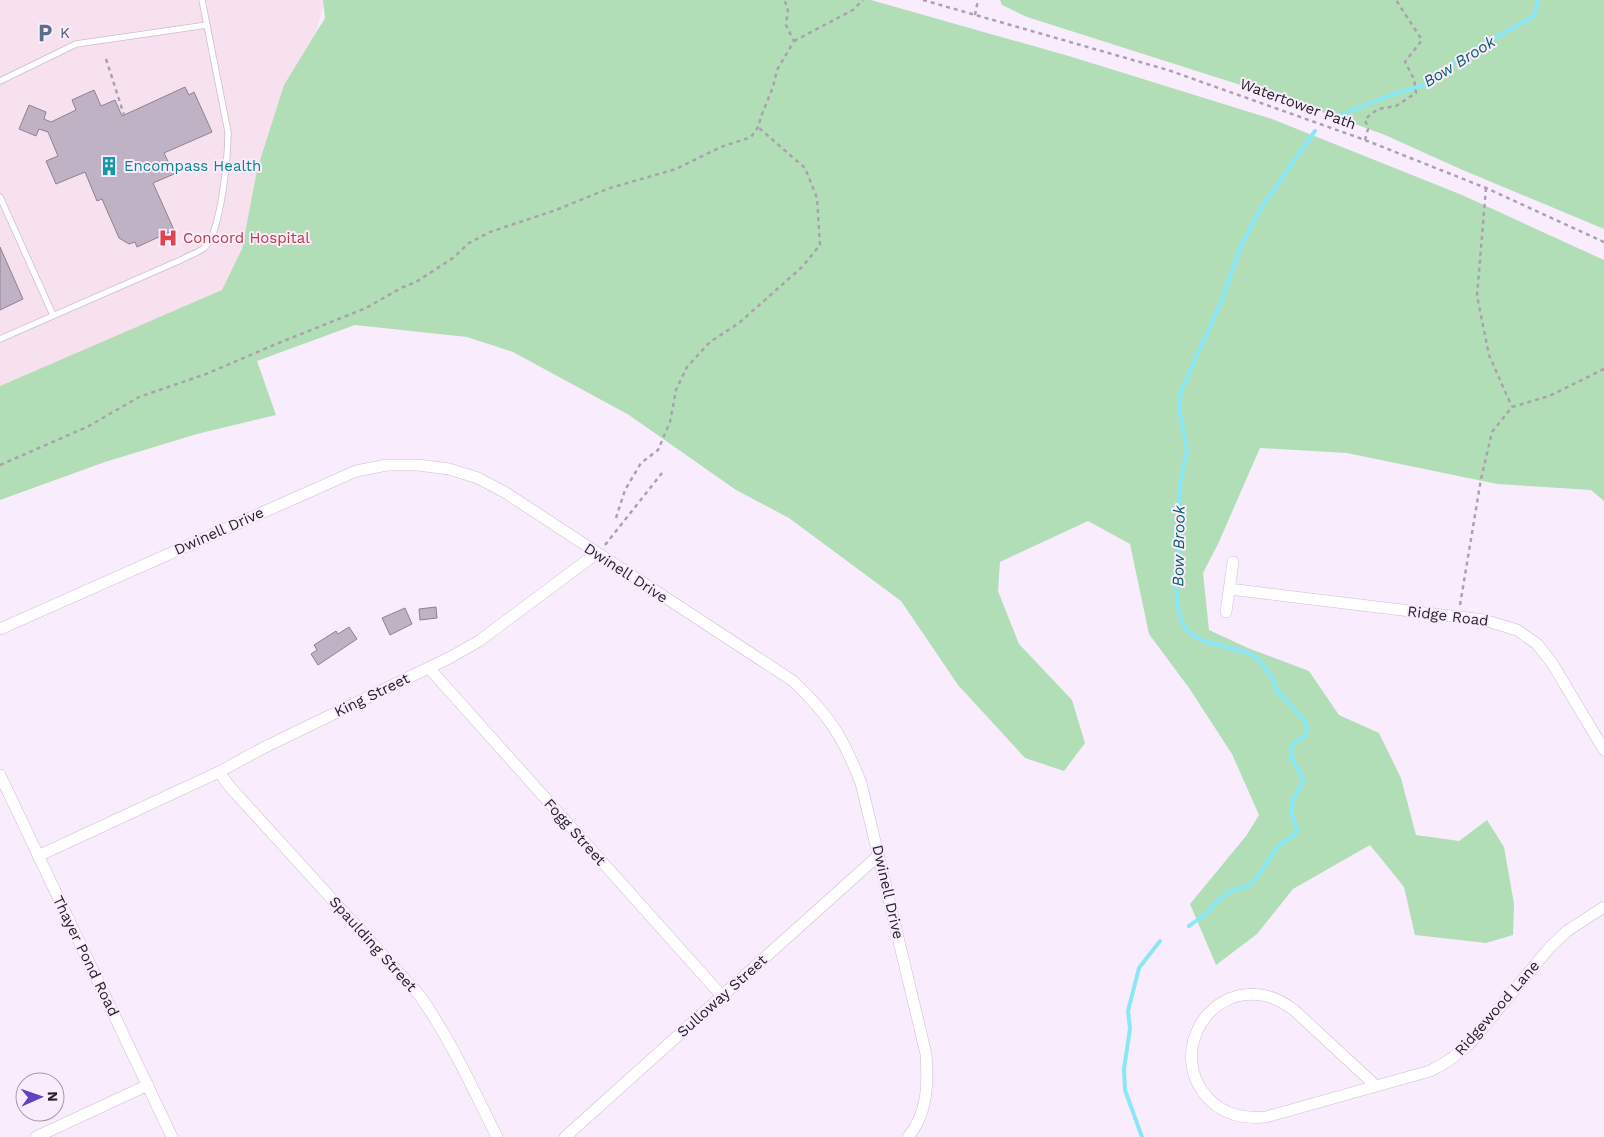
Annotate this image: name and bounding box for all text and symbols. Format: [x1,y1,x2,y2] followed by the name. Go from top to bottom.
[34,22,56,44] parking icon: K
[60,24,70,42] place label: K
[1420,31,1500,91] water label: Bow Brook
[1237,75,1359,133] street label: Watertower Path
[98,155,120,177] building icon: Encompass Health
[124,157,261,175] place label: Encompass Health
[157,227,179,249] hospital icon: Concord Hospital
[183,229,310,247] place label: Concord Hospital
[171,503,267,559] street label: Dwinell Drive
[1168,504,1189,587] water label: Bow Brook
[581,539,671,607] street label: Dwinell Drive
[1406,602,1490,630] street label: Ridge Road
[331,669,413,721] street label: King Street
[540,795,610,870] street label: Fogg Street
[868,843,908,941] street label: Dwinell Drive
[49,893,123,1019] street label: Thayer Pond Road
[325,893,421,996] street label: Spaulding Street
[673,950,771,1041] street label: Sulloway Street
[1451,957,1543,1059] street label: Ridgewood Lane
[15,1072,65,1122] north arrow
[45,1091,61,1102] text: N

